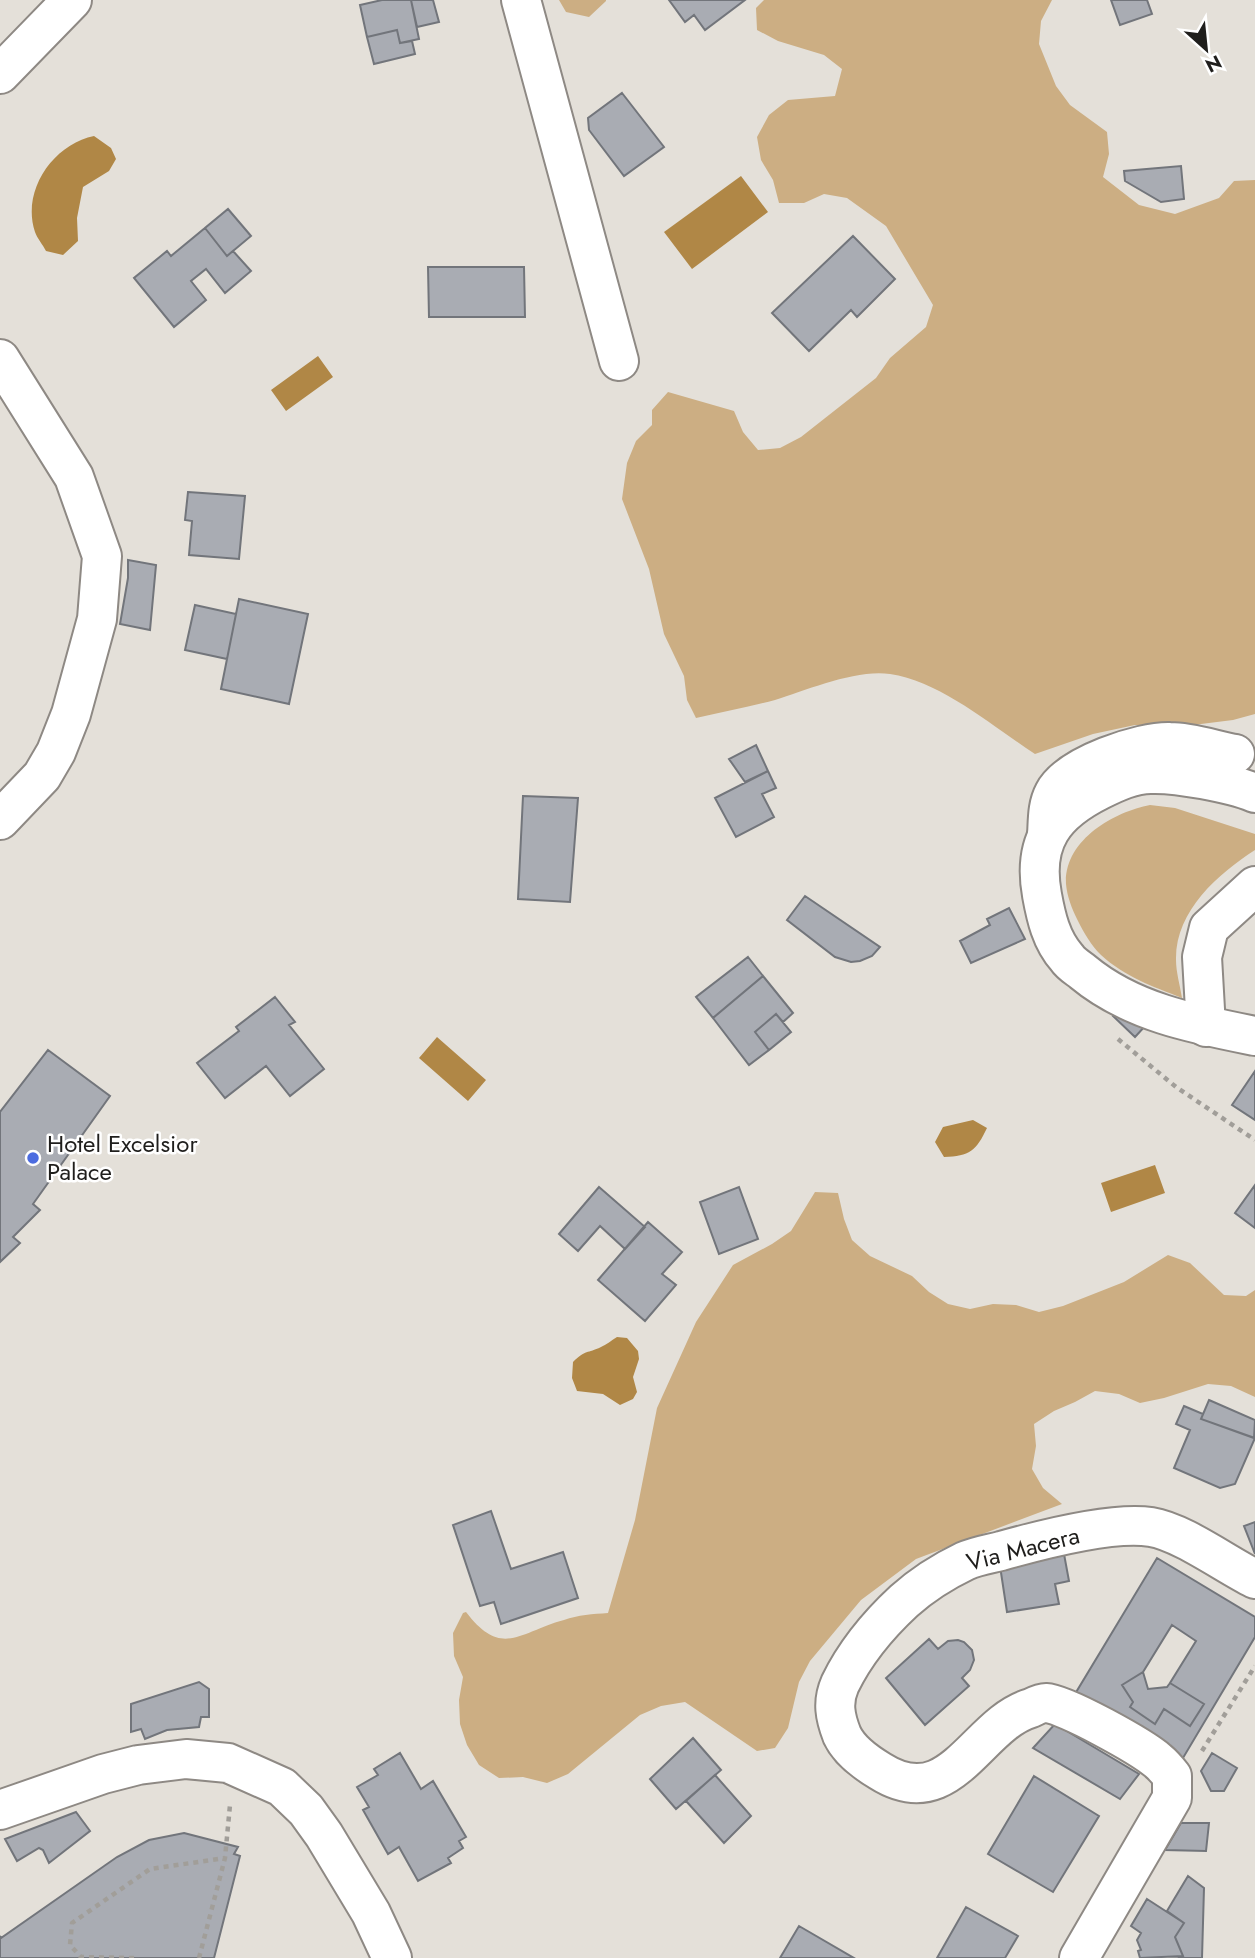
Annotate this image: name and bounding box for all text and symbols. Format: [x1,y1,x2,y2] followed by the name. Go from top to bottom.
[1171,14,1241,84] north arrow
[1201,48,1226,79] text: N
[47,1126,198,1189] place label: Hotel Excelsior Palace
[25,1150,41,1166] marker: Hotel Excelsior Palace
[963,1518,1083,1579] street label: Via Macera

